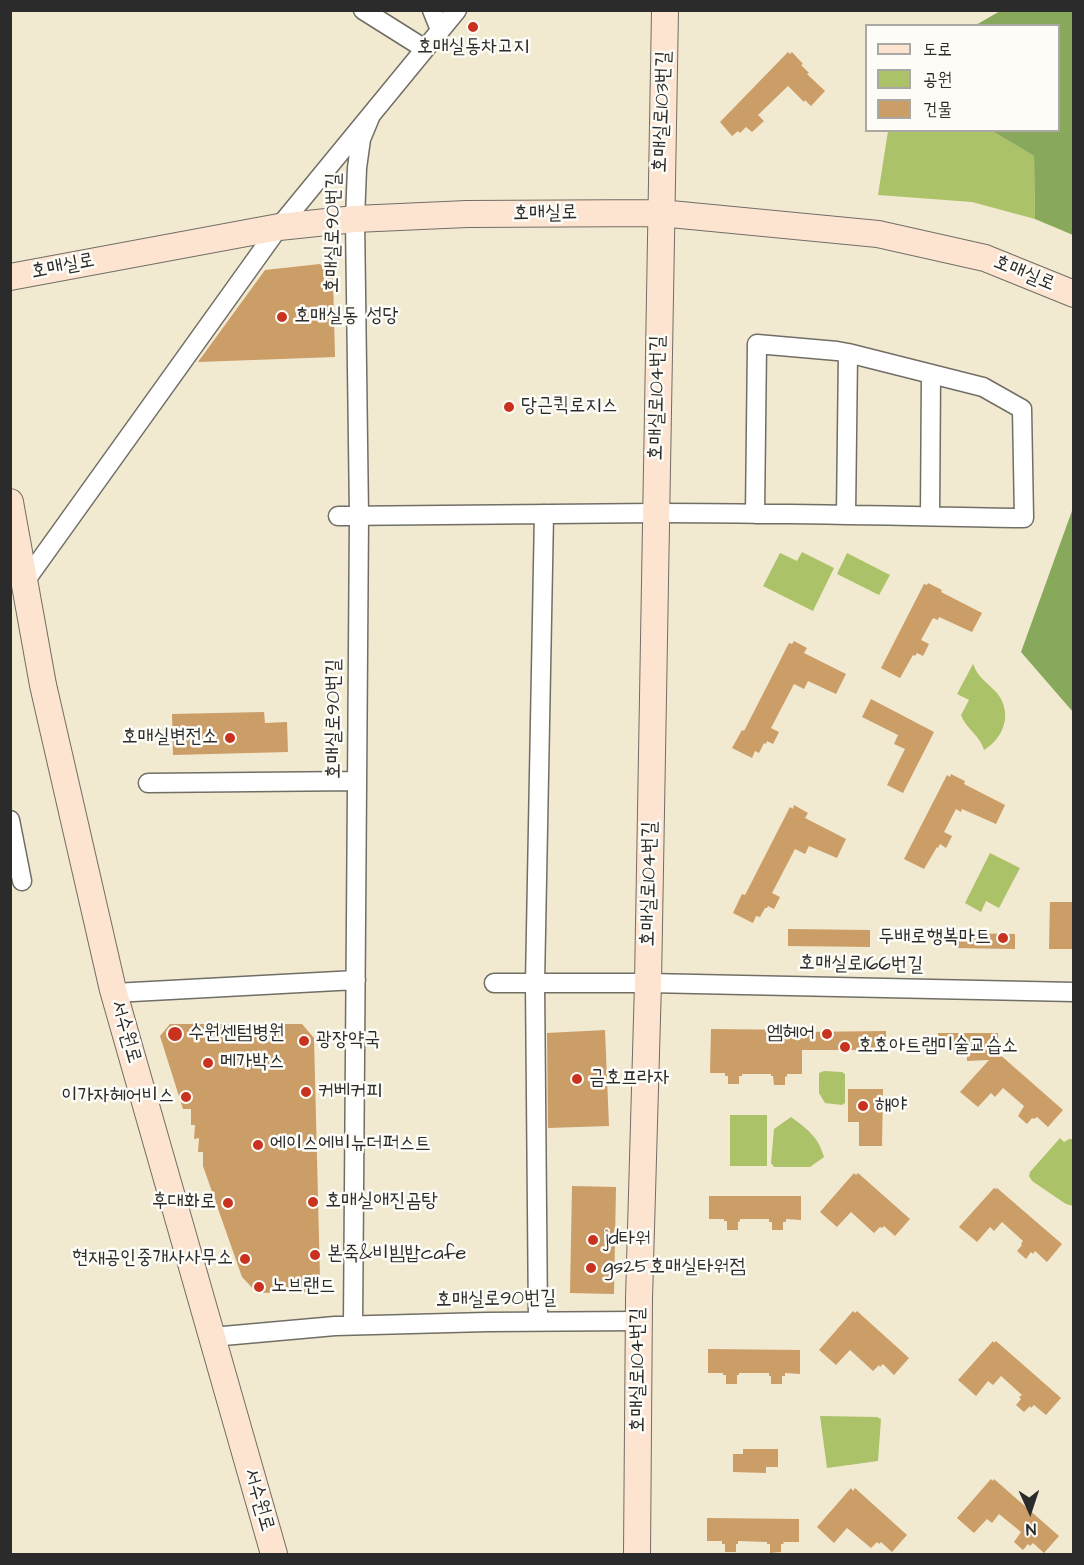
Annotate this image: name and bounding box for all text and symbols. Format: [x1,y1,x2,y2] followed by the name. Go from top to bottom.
[466,20,480,34] marker: 호매실동차고지
[865,24,1060,132] legend
[417,36,529,60] place label: 호매실동차고지
[923,37,952,62] text: 도로
[649,51,677,173] street label: 호매실로103번길
[923,67,952,92] text: 공원
[923,97,952,122] text: 건물
[321,173,347,293] street label: 호매실로90번길
[513,201,577,227] street label: 호매실로
[29,249,97,285] street label: 호매실로
[990,251,1058,297] street label: 호매실로
[294,305,399,329] place label: 호매실동 성당
[275,310,289,324] marker: 호매실동 성당
[645,335,671,461] street label: 호매실로104번길
[521,395,618,419] place label: 당근퀵로지스
[502,400,516,414] marker: 당근퀵로지스
[323,659,347,779] street label: 호매실로90번길
[121,726,218,750] place label: 호매실변전소
[223,731,237,745] marker: 호매실변전소
[637,821,663,947] street label: 호매실로104번길
[878,926,991,950] place label: 두배로행복마트
[996,931,1010,945] marker: 두배로행복마트
[799,952,923,978] street label: 호매실로166번길
[105,998,145,1066] street label: 서수원로
[188,1022,285,1046] place label: 수원센텀병원
[767,1022,815,1046] place label: 엠헤어
[166,1025,184,1043] marker: 수원센텀병원
[820,1027,834,1041] marker: 엠헤어
[316,1029,380,1053] place label: 광장약국
[297,1034,311,1048] marker: 광장약국
[857,1035,1018,1059] place label: 호호아트랩미술교습소
[838,1040,852,1054] marker: 호호아트랩미술교습소
[220,1051,284,1075] place label: 메가박스
[201,1056,215,1070] marker: 메가박스
[589,1067,669,1091] place label: 금호프라자
[570,1072,584,1086] marker: 금호프라자
[318,1080,382,1104] place label: 커베커피
[61,1085,174,1109] place label: 이가자헤어비스
[299,1085,313,1099] marker: 커베커피
[179,1090,193,1104] marker: 이가자헤어비스
[875,1094,907,1118] place label: 해야
[856,1099,870,1113] marker: 해야
[270,1133,431,1157] place label: 에이스에비뉴더퍼스트
[251,1138,265,1152] marker: 에이스에비뉴더퍼스트
[325,1190,438,1214] place label: 호매실애진곰탕
[152,1191,216,1215] place label: 후대화로
[306,1195,320,1209] marker: 호매실애진곰탕
[221,1196,235,1210] marker: 후대화로
[605,1228,651,1252] place label: jd타워
[586,1233,600,1247] marker: jd타워
[327,1243,466,1267] place label: 본죽&비빔밥cafe
[72,1247,233,1271] place label: 현재공인중개사사무소
[308,1248,322,1262] marker: 본죽&비빔밥cafe
[238,1252,252,1266] marker: 현재공인중개사사무소
[603,1256,746,1280] place label: gs25호매실타워점
[584,1261,598,1275] marker: gs25호매실타워점
[271,1275,335,1299] place label: 노브랜드
[252,1280,266,1294] marker: 노브랜드
[436,1287,556,1313] street label: 호매실로90번길
[627,1307,651,1433] street label: 호매실로104번길
[238,1466,278,1534] street label: 서수원로
[1000,1481,1060,1541] north arrow
[1025,1518,1037,1540] text: N

